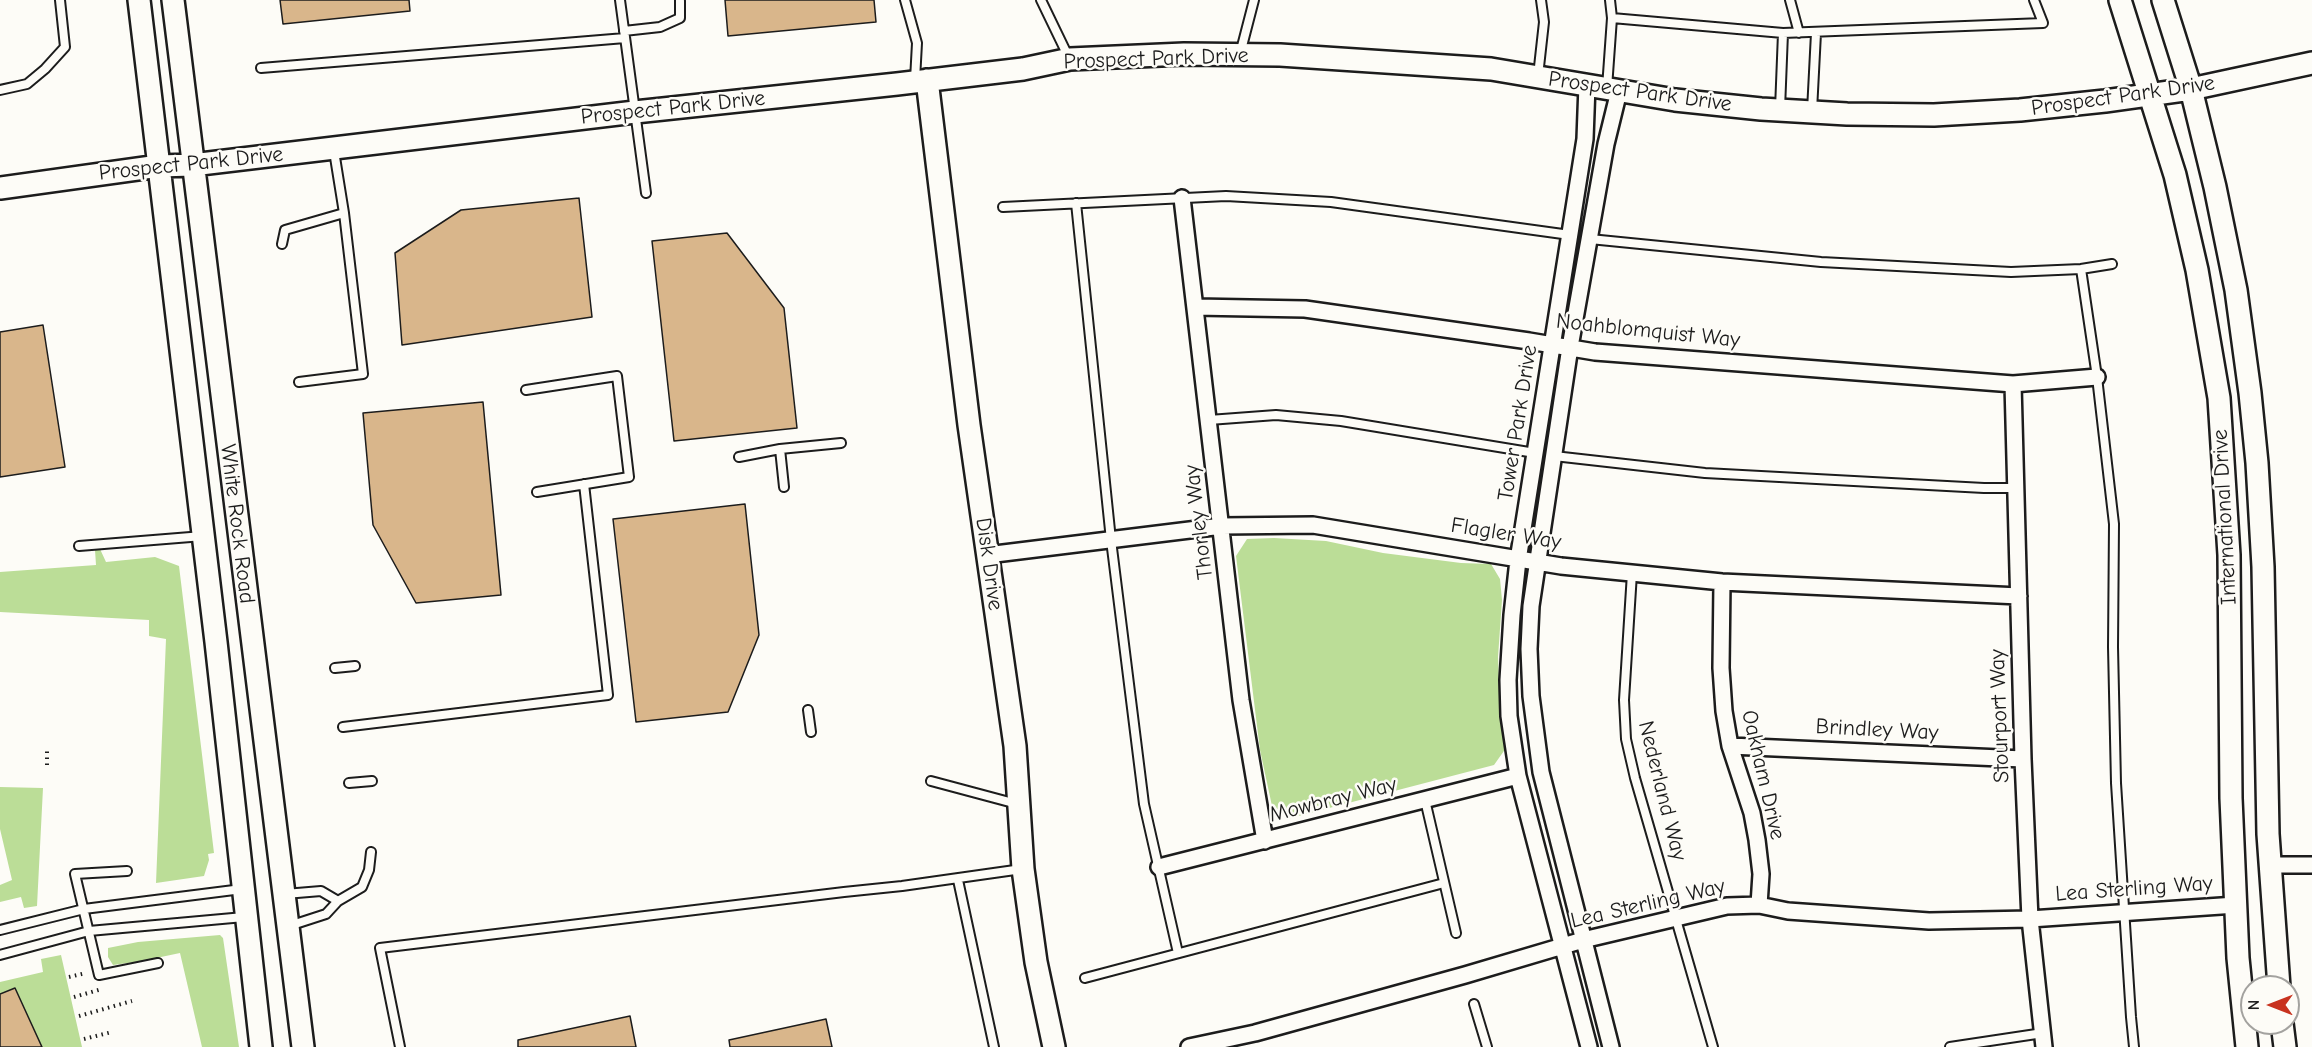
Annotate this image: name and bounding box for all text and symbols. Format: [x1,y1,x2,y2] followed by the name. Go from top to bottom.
[1063,43,1249,75] street label: Prospect Park Drive
[1547,66,1733,118] street label: Prospect Park Drive
[2030,70,2216,122] street label: Prospect Park Drive
[580,85,766,131] street label: Prospect Park Drive
[98,141,284,187] street label: Prospect Park Drive
[1555,308,1741,354] street label: Noahblomquist Way
[1493,343,1543,503] street label: Tower Park Drive
[2207,429,2243,605] street label: International Drive
[214,443,260,605] street label: White Rock Road
[1179,463,1219,581] street label: Thorley Way
[1449,512,1563,556] street label: Flagler Way
[969,516,1009,612] street label: Disk Drive
[1984,649,2016,783] street label: Stourport Way
[1735,708,1791,842] street label: Oakham Drive
[1815,714,1939,746] street label: Brindley Way
[1632,718,1692,864] street label: Nederland Way
[1267,771,1399,829] street label: Mowbray Way
[2054,870,2214,908] street label: Lea Sterling Way
[1568,873,1728,935] street label: Lea Sterling Way
[2240,975,2300,1035] north arrow
[2245,1000,2263,1010] text: N

